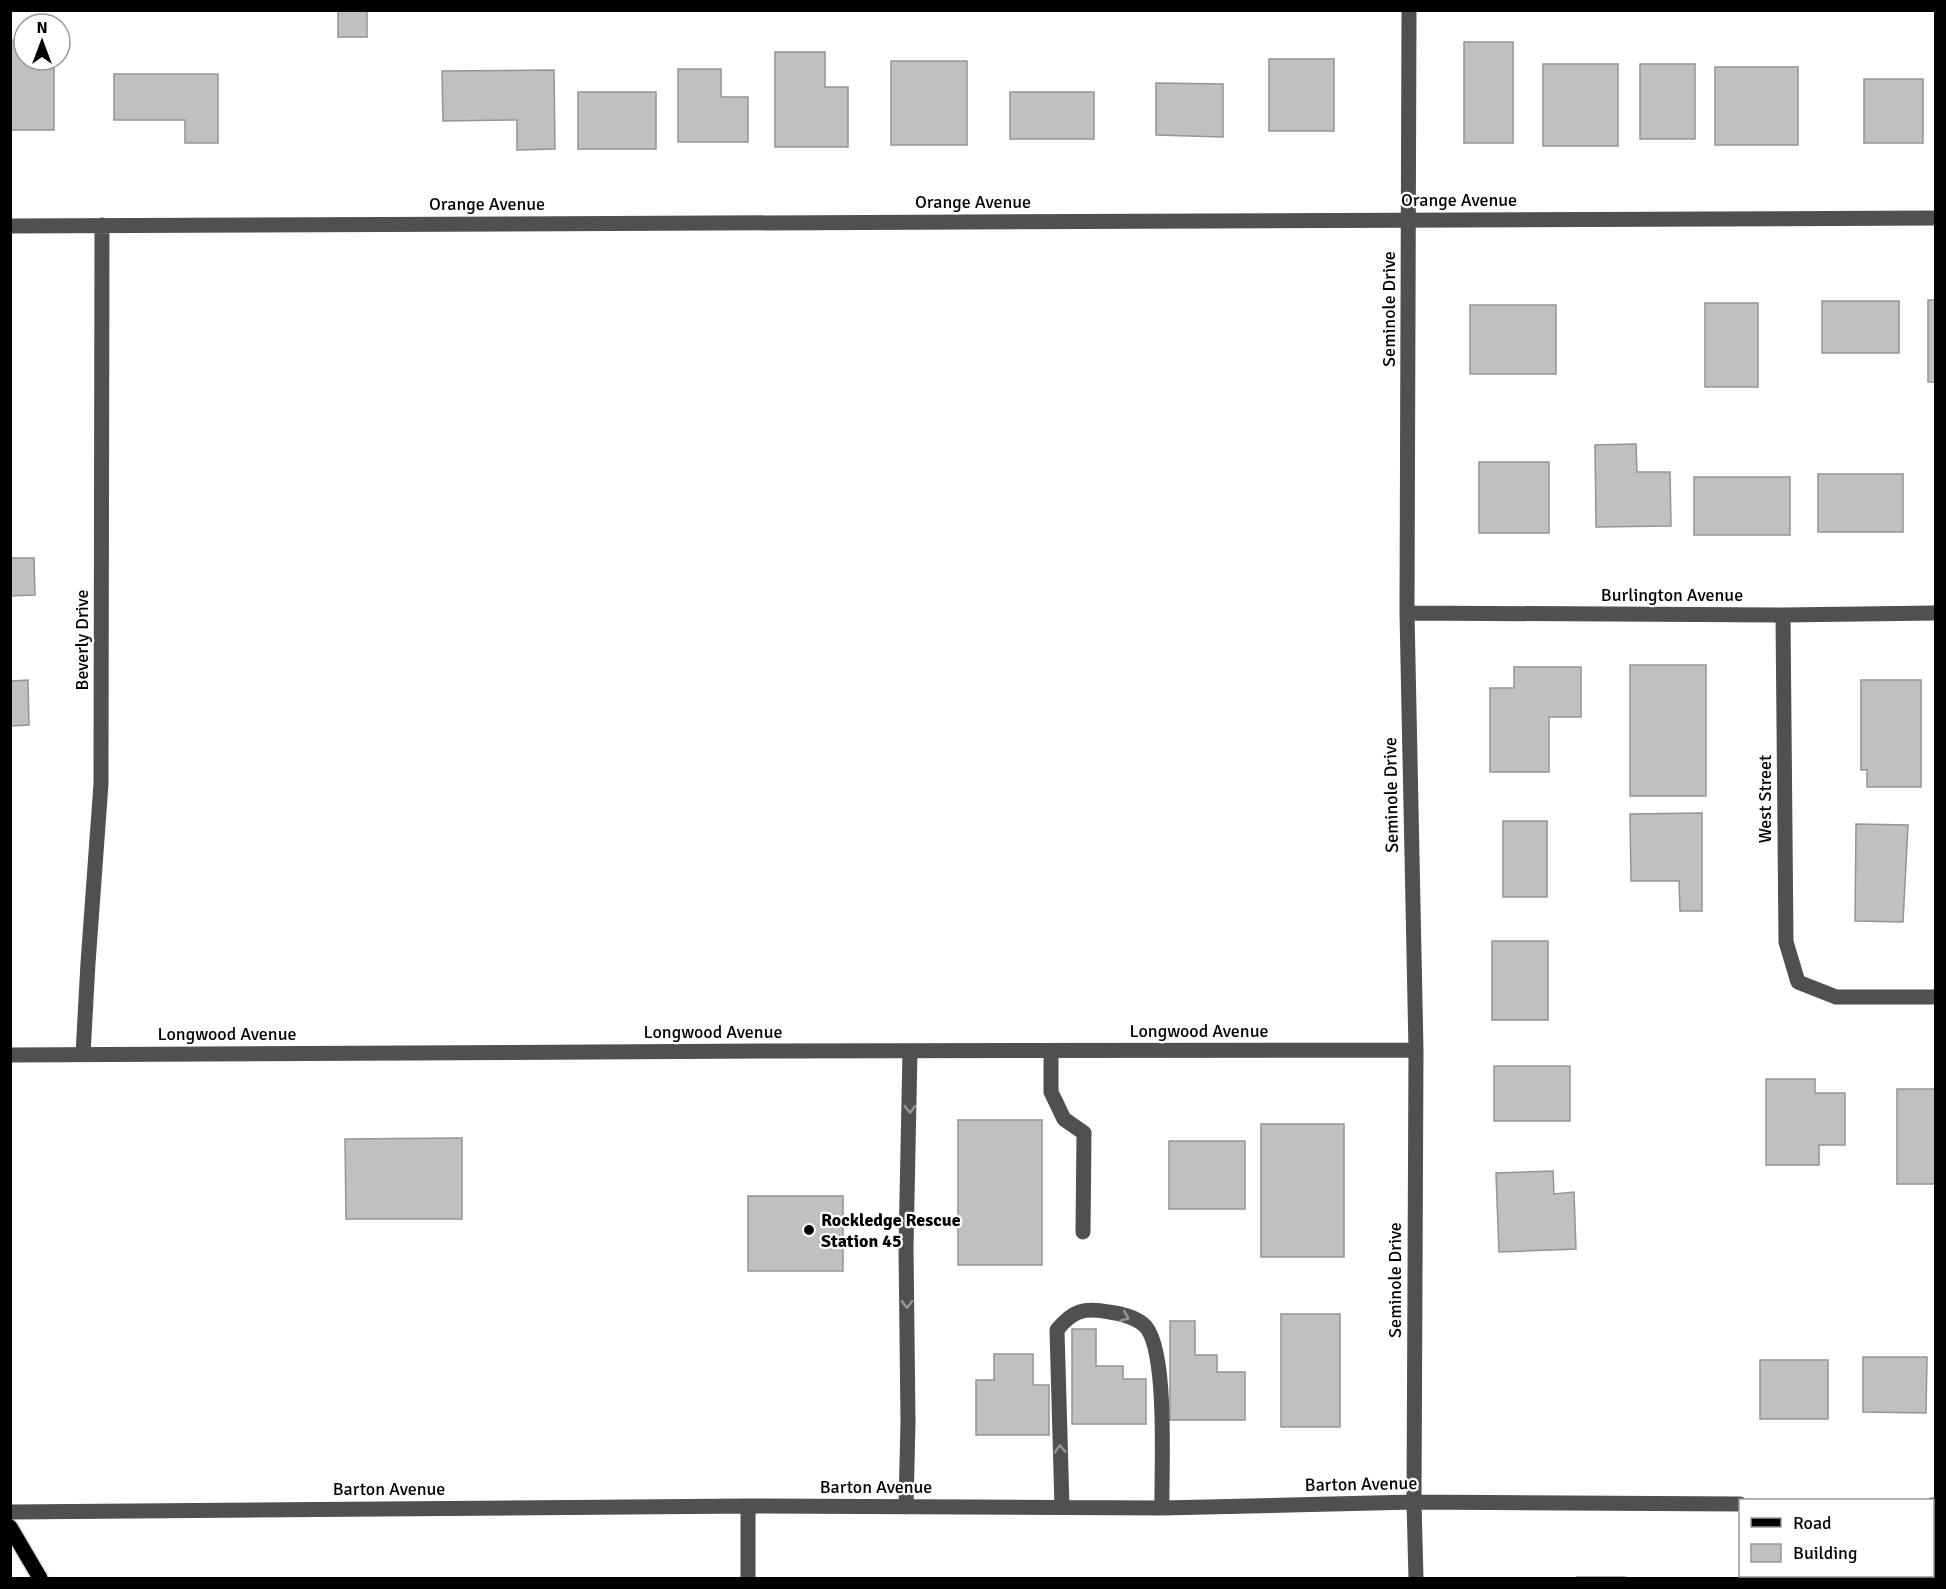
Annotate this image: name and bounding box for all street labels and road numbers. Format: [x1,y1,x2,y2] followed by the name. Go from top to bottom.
[1401,189,1517,211] street label: Orange Avenue
[915,191,1031,213] street label: Orange Avenue
[429,193,545,215] street label: Orange Avenue
[1378,251,1400,367] street label: Seminole Drive
[1601,584,1743,606] street label: Burlington Avenue
[71,590,93,690] street label: Beverly Drive
[1379,737,1403,853] street label: Seminole Drive
[1754,755,1776,843] street label: West Street
[1130,1020,1268,1042] street label: Longwood Avenue
[644,1021,782,1043] street label: Longwood Avenue
[158,1023,296,1045] street label: Longwood Avenue
[1384,1222,1406,1338] street label: Seminole Drive
[1305,1472,1417,1496] street label: Barton Avenue
[820,1476,932,1498] street label: Barton Avenue
[333,1478,445,1500] street label: Barton Avenue

